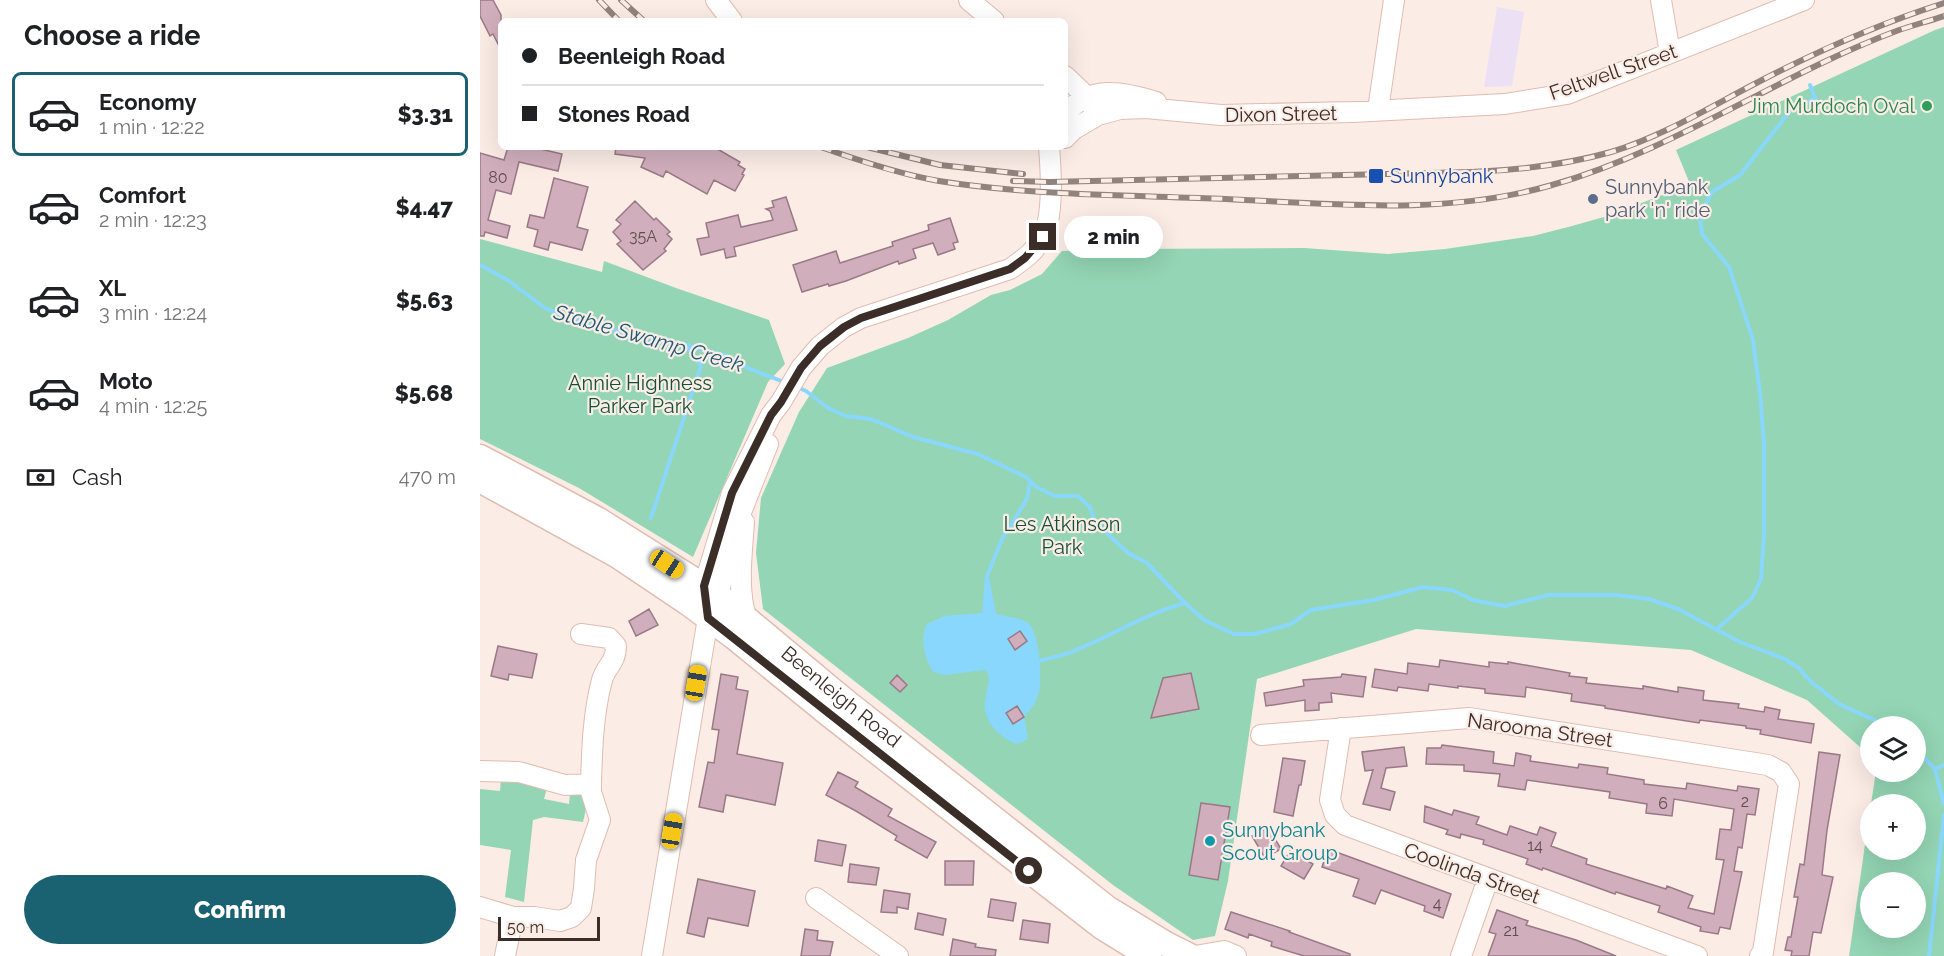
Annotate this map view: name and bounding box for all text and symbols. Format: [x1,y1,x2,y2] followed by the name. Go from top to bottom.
[24,20,200,51] text: Choose a ride
[1546,39,1680,105] street label: Feltwell Street
[558,43,725,69] text: Beenleigh Road
[27,87,81,141] icon: car
[99,89,197,115] text: Economy
[1748,94,1916,118] place label: Jim Murdoch Oval
[1920,99,1934,113] marker: Jim Murdoch Oval
[397,101,453,127] text: $3.31
[558,101,690,127] text: Stones Road
[1225,101,1338,127] street label: Dixon Street
[99,115,205,139] text: 1 min · 12:22
[1390,164,1494,188] place label: Sunnybank
[1367,167,1385,185] marker: Sunnybank
[488,168,508,187] house number: 80
[1605,175,1710,222] place label: Sunnybank park 'n' ride
[27,180,81,234] icon: car
[99,182,186,208] text: Comfort
[1586,192,1600,206] marker: Sunnybank park 'n' ride
[396,194,453,220] text: $4.47
[99,208,207,232] text: 2 min · 12:23
[1064,216,1163,258] callout: 2 min
[1029,223,1056,250] route end
[1087,225,1140,249] text: 2 min
[629,227,657,246] house number: 35A
[27,273,81,327] icon: car
[99,275,126,301] text: XL
[396,287,453,313] text: $5.63
[550,299,747,377] water label: Stable Swamp Creek
[99,301,207,325] text: 3 min · 12:24
[27,366,81,420] icon: car
[99,368,153,394] text: Moto
[568,371,712,418] park label: Annie Highness Parker Park
[395,380,453,406] text: $5.68
[99,394,207,418] text: 4 min · 12:25
[24,461,57,494] icon: cash
[72,464,123,490] text: Cash
[399,465,456,489] text: 470 m
[1004,512,1120,559] park label: Les Atkinson Park
[647,547,687,581] car
[776,641,906,752] street label: Beenleigh Road
[684,664,708,702] car
[1466,708,1615,752] street label: Narooma Street
[1860,716,1926,938] map controls
[1860,716,1926,782] button: layers
[1741,792,1749,811] house number: 2
[1658,794,1668,813] house number: 6
[1860,794,1926,860] button: +
[660,812,684,850] car
[1222,818,1338,865] place label: Sunnybank Scout Group
[1203,834,1217,848] marker: Sunnybank Scout Group
[1527,836,1543,855] house number: 14
[1401,837,1544,909] street label: Coolinda Street
[1015,857,1042,884] route start
[1860,872,1926,938] button: −
[24,875,456,944] button: Confirm
[1433,894,1442,913] house number: 4
[498,914,600,942] scale bar
[507,918,544,937] text: 50 m
[1503,921,1519,940] house number: 21

